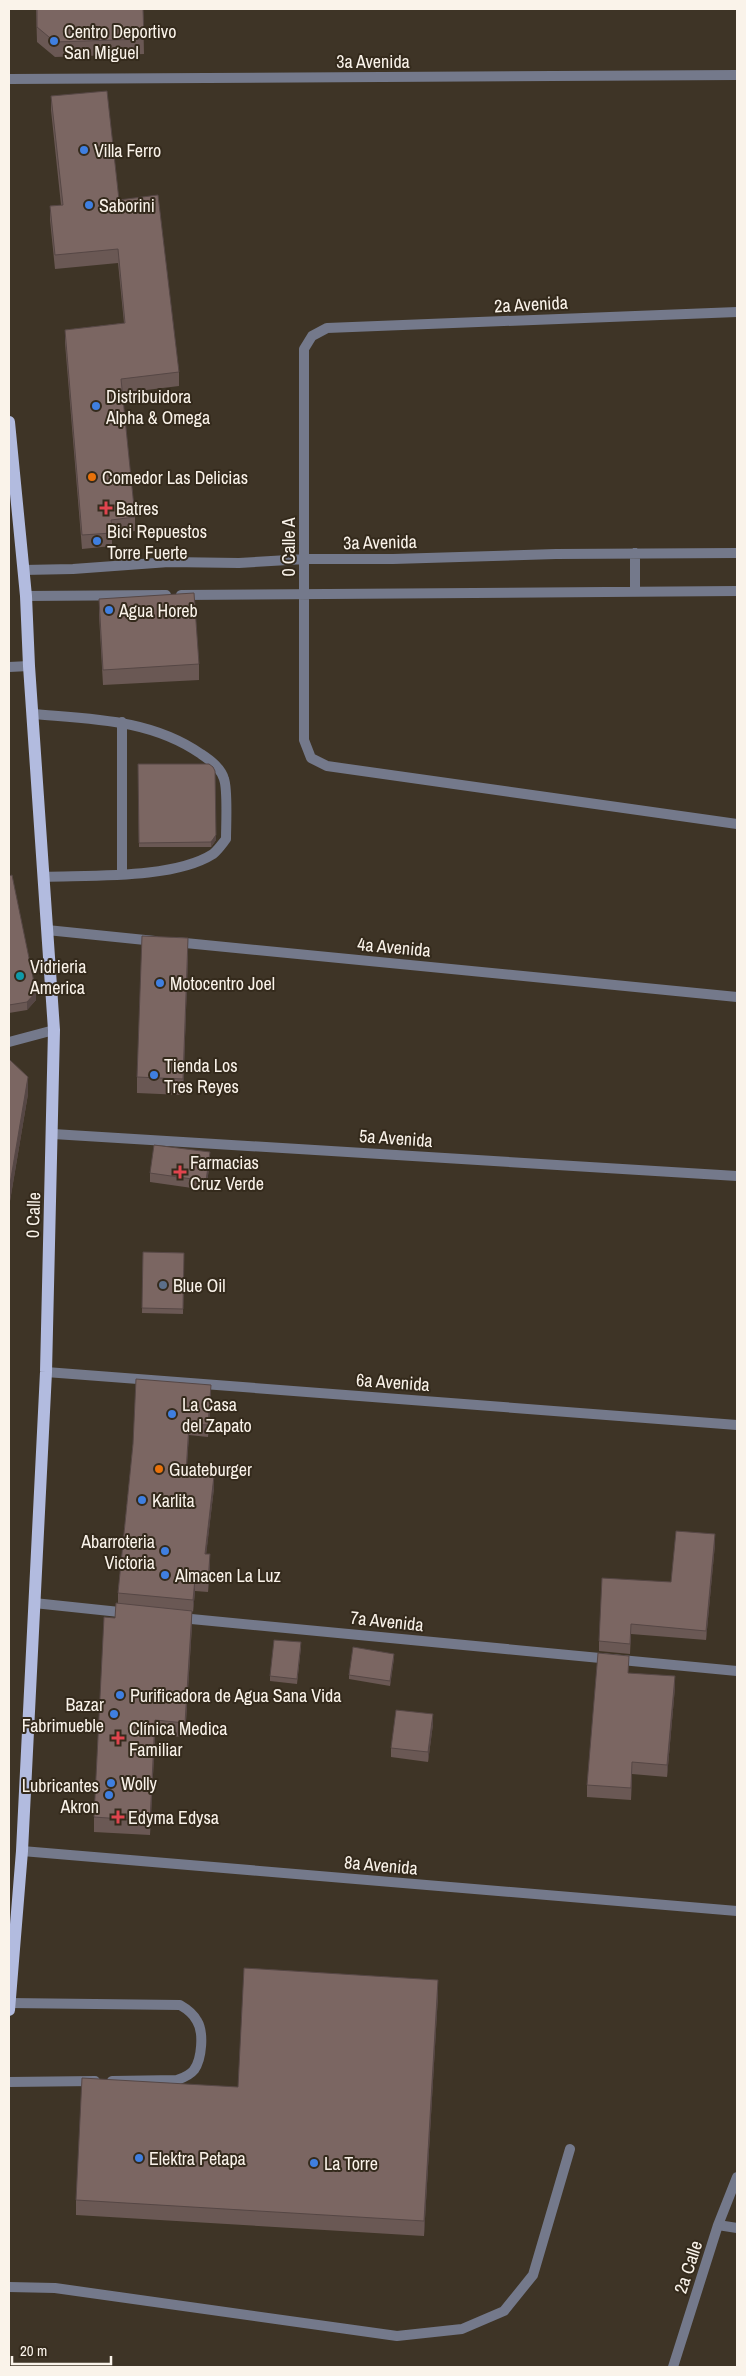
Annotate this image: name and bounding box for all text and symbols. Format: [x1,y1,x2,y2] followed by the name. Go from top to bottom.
[64,19,176,65] place label: Centro Deportivo San Miguel
[48,35,60,47] marker: Centro Deportivo San Miguel
[336,49,410,74] street label: 3a Avenida
[94,138,161,163] place label: Villa Ferro
[78,144,90,156] marker: Villa Ferro
[99,193,155,218] place label: Saborini
[83,199,95,211] marker: Saborini
[494,290,568,318] street label: 2a Avenida
[105,384,210,430] place label: Distribuidora Alpha & Omega
[90,400,102,412] marker: Distribuidora Alpha & Omega
[102,465,248,490] place label: Comedor Las Delicias
[86,471,98,483] marker: Comedor Las Delicias
[116,496,159,521] place label: Batres
[100,502,112,514] marker: Batres
[276,517,301,577] street label: 0 Calle A
[107,519,207,565] place label: Bici Repuestos Torre Fuerte
[343,529,417,555] street label: 3a Avenida
[91,535,103,547] marker: Bici Repuestos Torre Fuerte
[118,598,198,623] place label: Agua Horeb
[103,604,115,616] marker: Agua Horeb
[356,931,432,963] street label: 4a Avenida
[29,954,86,1000] place label: Vidrieria America
[14,970,26,982] marker: Vidrieria America
[170,971,275,996] place label: Motocentro Joel
[154,977,166,989] marker: Motocentro Joel
[164,1053,239,1099] place label: Tienda Los Tres Reyes
[148,1069,160,1081] marker: Tienda Los Tres Reyes
[358,1123,434,1153] street label: 5a Avenida
[190,1150,264,1196] place label: Farmacias Cruz Verde
[174,1166,186,1178] marker: Farmacias Cruz Verde
[20,1192,46,1238] street label: 0 Calle
[173,1273,226,1298] place label: Blue Oil
[157,1279,169,1291] marker: Blue Oil
[355,1367,431,1397] street label: 6a Avenida
[182,1392,252,1438] place label: La Casa del Zapato
[166,1408,178,1420] marker: La Casa del Zapato
[169,1457,252,1482] place label: Guateburger
[153,1463,165,1475] marker: Guateburger
[152,1488,195,1513] place label: Karlita
[136,1494,148,1506] marker: Karlita
[80,1529,155,1575] place label: Abarroteria Victoria
[159,1545,171,1557] marker: Abarroteria Victoria
[174,1563,281,1588] place label: Almacen La Luz
[159,1569,171,1581] marker: Almacen La Luz
[349,1605,425,1637] street label: 7a Avenida
[130,1683,341,1708] place label: Purificadora de Agua Sana Vida
[114,1689,126,1701] marker: Purificadora de Agua Sana Vida
[22,1692,104,1738] place label: Bazar Fabrimueble
[108,1708,120,1720] marker: Bazar Fabrimueble
[129,1716,227,1762] place label: Clínica Medica Familiar
[111,1731,125,1745] marker: Clínica Medica Familiar
[121,1771,157,1796] place label: Wolly
[22,1773,99,1819] place label: Lubricantes Akron
[105,1777,117,1789] marker: Wolly
[103,1789,115,1801] marker: Lubricantes Akron
[128,1805,219,1830] place label: Edyma Edysa
[112,1811,124,1823] marker: Edyma Edysa
[343,1849,419,1881] street label: 8a Avenida
[149,2146,246,2171] place label: Elektra Petapa
[324,2151,378,2176] place label: La Torre
[133,2152,145,2164] marker: Elektra Petapa
[308,2157,320,2169] marker: La Torre
[668,2237,708,2297] street label: 2a Calle
[12,2334,111,2366] scale bar
[20,2340,47,2361] text: 20 m

